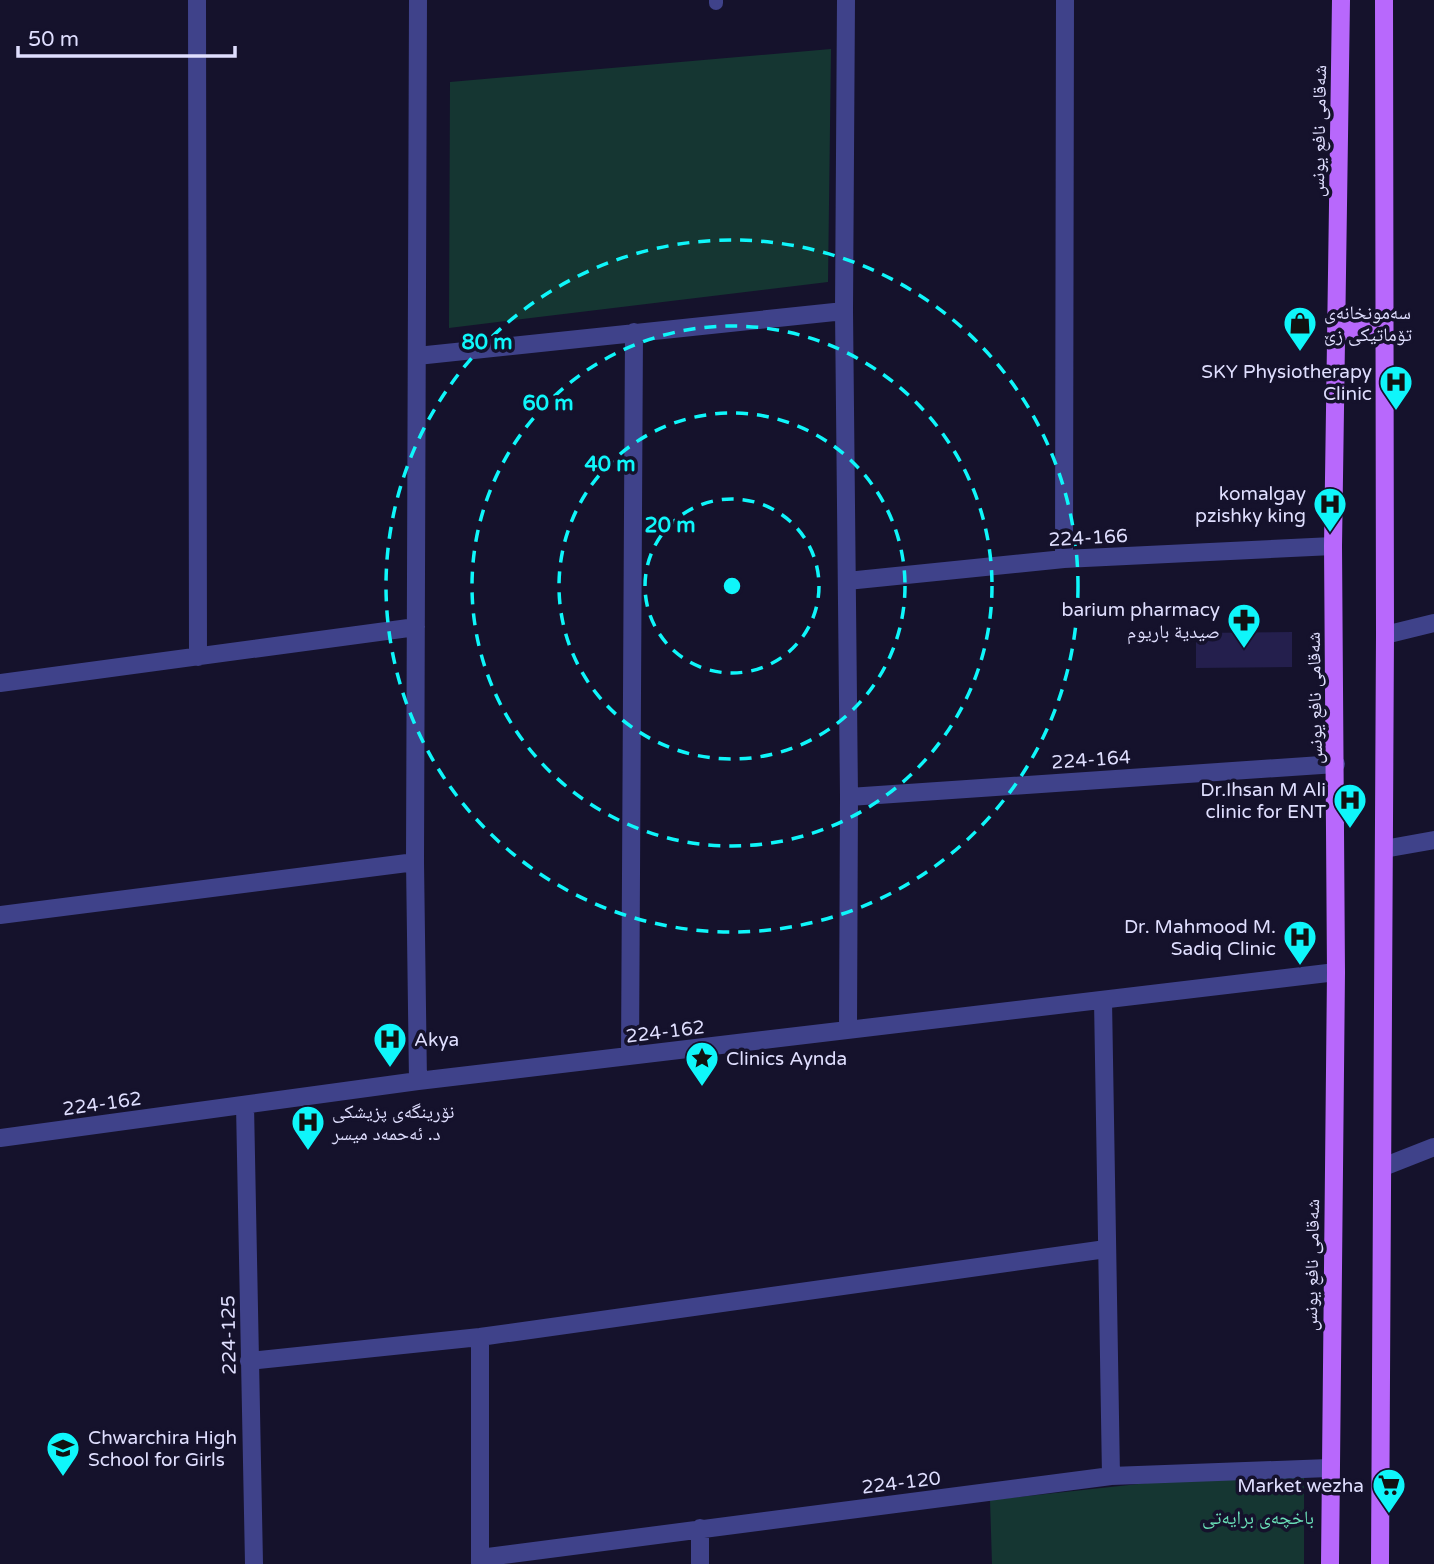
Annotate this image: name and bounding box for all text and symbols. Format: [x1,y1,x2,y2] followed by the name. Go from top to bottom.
[18,14,234,58] scale bar
[28,27,79,52] text: 50 m
[1307,65,1332,197] street label: شەقامی نافع یونس
[1324,302,1412,346] place label: سەمونخانەی تۆماتیکی زێ
[1281,304,1319,353] shop icon: سەمونخانەی تۆماتیکی زێ
[461,330,513,355] text: 80 m
[1201,361,1372,405] place label: SKY Physiotherapy Clinic
[1377,363,1415,412] hospital icon: SKY Physiotherapy Clinic
[522,391,574,416] text: 60 m
[584,452,636,477] text: 40 m
[1195,483,1306,527] place label: komalgay pzishky king
[1311,485,1349,534] hospital icon: komalgay pzishky king
[644,513,696,538] text: 20 m
[1048,525,1128,551] street label: 224-166
[720,574,744,598] centre of rings
[1061,599,1220,645] place label: barium pharmacy صيدية باريوم
[1225,601,1263,650] pharmacy icon: barium pharmacy صيدية باريوم
[1303,632,1328,764] street label: شەقامی نافع یونس
[1051,746,1132,774] street label: 224-164
[1200,779,1326,823] place label: Dr.Ihsan M Ali clinic for ENT
[1331,781,1369,830] hospital icon: Dr.Ihsan M Ali clinic for ENT
[1124,916,1276,960] place label: Dr. Mahmood M. Sadiq Clinic
[1281,918,1319,967] hospital icon: Dr. Mahmood M. Sadiq Clinic
[624,1016,706,1048] street label: 224-162
[371,1020,409,1069] hospital icon: Akya
[414,1029,459,1051] place label: Akya
[683,1039,721,1088] place icon: Clinics Aynda
[726,1048,847,1070] place label: Clinics Aynda
[61,1088,143,1120] street label: 224-162
[331,1101,455,1145] place label: نۆرینگەی پزیشکی د. ئەحمەد میسر
[289,1103,327,1152] hospital icon: نۆرینگەی پزیشکی د. ئەحمەد میسر
[1300,1199,1325,1331] street label: شەقامی نافع یونس
[217,1295,241,1375] street label: 224-125
[88,1427,237,1471] place label: Chwarchira High School for Girls
[44,1429,82,1478] school or university icon: Chwarchira High School for Girls
[1370,1466,1408,1515] supermarket icon: Market wezha
[860,1467,942,1499] street label: 224-120
[1237,1475,1364,1497] place label: Market wezha
[1202,1507,1314,1529] park label: باخچەی برایەتی

